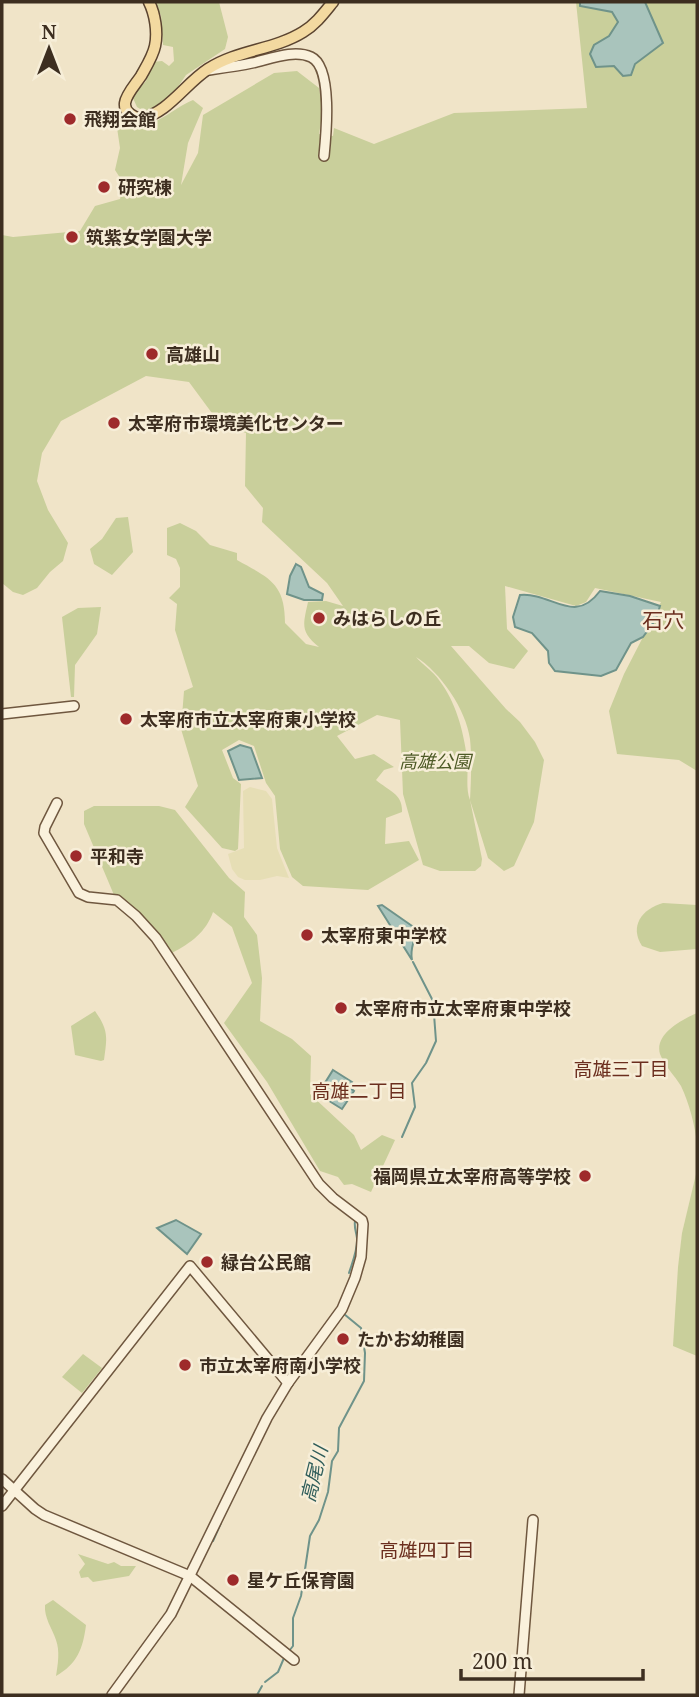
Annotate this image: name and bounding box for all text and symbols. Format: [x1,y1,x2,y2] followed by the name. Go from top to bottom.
[14,14,84,84] north arrow
[42,19,57,45] text: N
[84,107,156,131] place label: 飛翔会館
[62,111,78,127] marker: 飛翔会館
[118,175,172,199] place label: 研究棟
[96,179,112,195] marker: 研究棟
[86,225,212,249] place label: 筑紫女学園大学
[64,229,80,245] marker: 筑紫女学園大学
[166,342,220,366] place label: 高雄山
[144,346,160,362] marker: 高雄山
[128,411,344,435] place label: 太宰府市環境美化センター
[106,415,122,431] marker: 太宰府市環境美化センター
[333,606,441,630] place label: みはらしの丘
[642,606,684,634] district label: 石穴
[311,610,327,626] marker: みはらしの丘
[140,707,356,731] place label: 太宰府市立太宰府東小学校
[118,711,134,727] marker: 太宰府市立太宰府東小学校
[399,749,474,773] park label: 高雄公園
[90,844,144,868] place label: 平和寺
[68,848,84,864] marker: 平和寺
[321,923,447,947] place label: 太宰府東中学校
[299,927,315,943] marker: 太宰府東中学校
[355,996,571,1020] place label: 太宰府市立太宰府東中学校
[333,1000,349,1016] marker: 太宰府市立太宰府東中学校
[573,1056,669,1082] district label: 高雄三丁目
[311,1078,407,1104] district label: 高雄二丁目
[373,1164,571,1188] place label: 福岡県立太宰府高等学校
[577,1168,593,1184] marker: 福岡県立太宰府高等学校
[221,1250,311,1274] place label: 緑台公民館
[199,1254,215,1270] marker: 緑台公民館
[357,1327,465,1351] place label: たかお幼稚園
[335,1331,351,1347] marker: たかお幼稚園
[199,1353,361,1377] place label: 市立太宰府南小学校
[177,1357,193,1373] marker: 市立太宰府南小学校
[294,1441,334,1505] water label: 高尾川
[379,1537,475,1563] district label: 高雄四丁目
[247,1568,355,1592] place label: 星ケ丘保育園
[225,1572,241,1588] marker: 星ケ丘保育園
[461,1638,643,1682] scale bar
[472,1647,533,1675] text: 200 m

